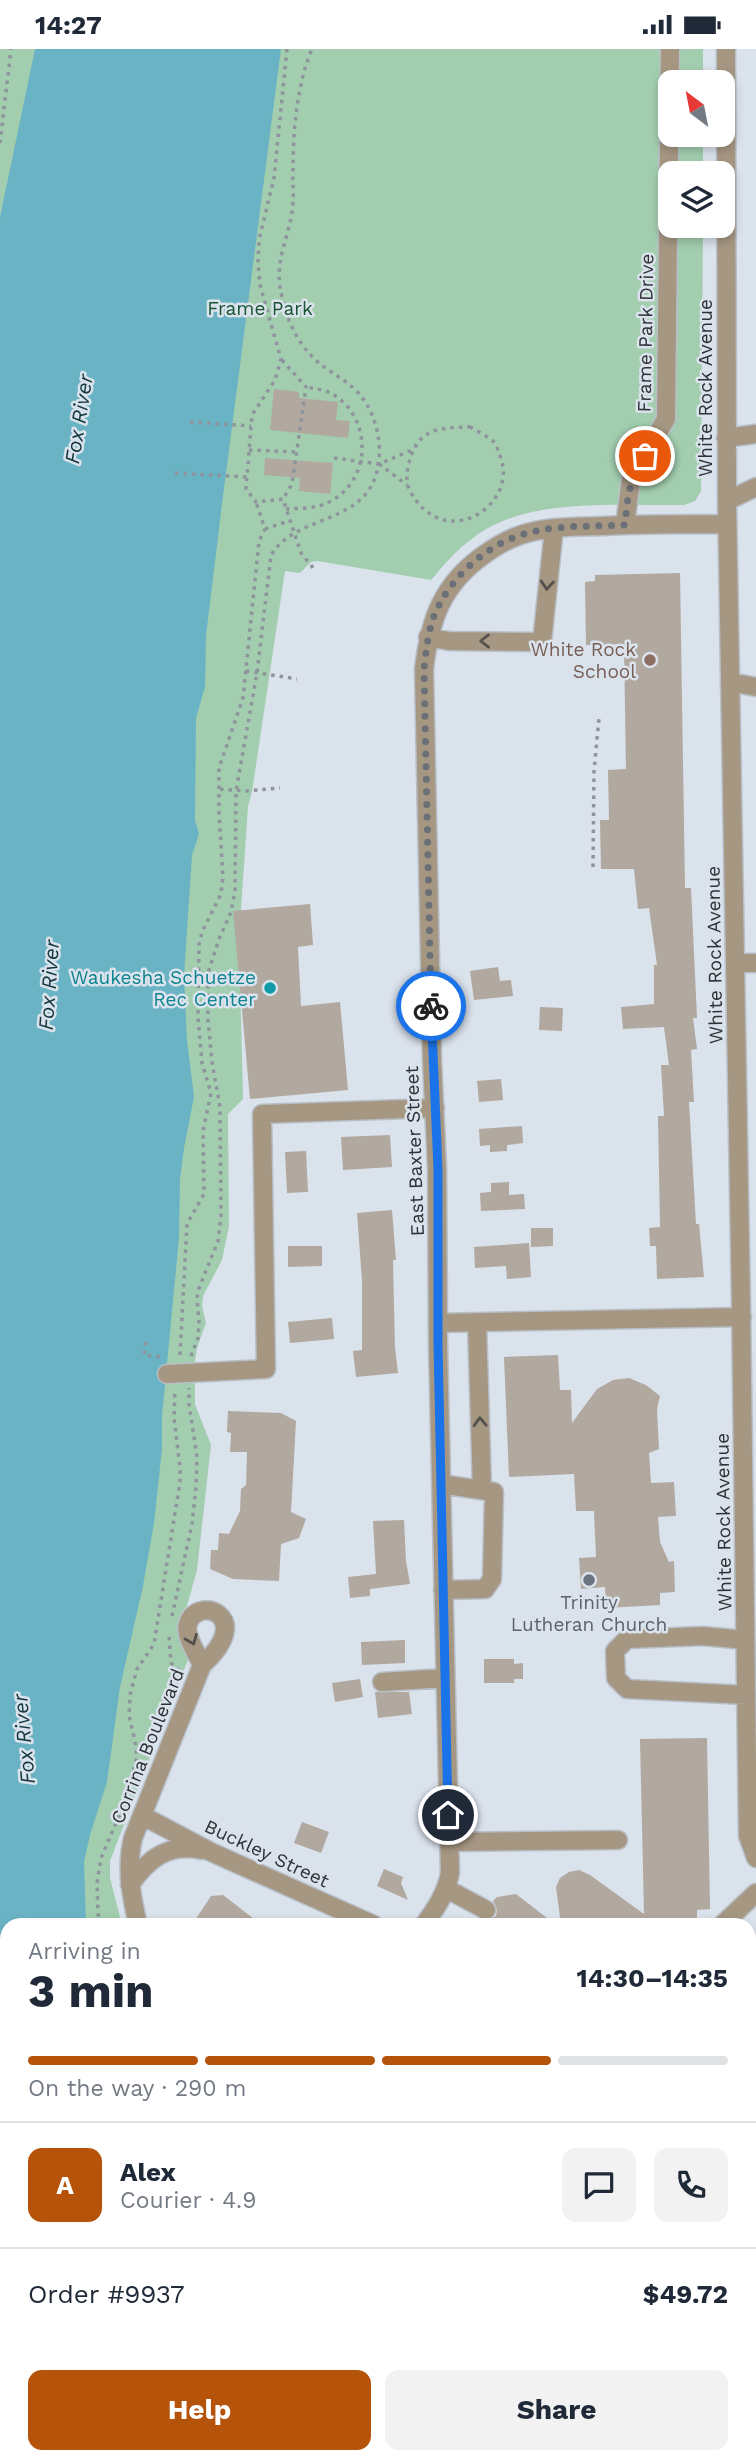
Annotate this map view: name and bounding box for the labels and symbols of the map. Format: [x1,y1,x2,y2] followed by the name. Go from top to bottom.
[658,70,735,147] north arrow
[633,253,658,413] street label: Frame Park Drive
[207,297,313,320] park label: Frame Park
[694,299,717,477] street label: White Rock Avenue
[59,371,98,466] water label: Fox River
[615,426,675,486] pin
[540,580,555,591] one-way arrow
[479,633,490,649] one-way arrow
[530,638,636,683] place label: White Rock School
[642,652,658,668] marker: White Rock School
[701,866,728,1044] street label: White Rock Avenue
[33,938,64,1031] water label: Fox River
[70,966,256,1011] place label: Waukesha Schuetze Rec Center
[396,971,466,1041] courier
[262,980,278,996] marker: Waukesha Schuetze Rec Center
[400,1065,429,1237] street label: East Baxter Street
[472,1416,488,1427] one-way arrow
[710,1433,737,1611] street label: White Rock Avenue
[581,1572,597,1588] marker: Trinity Lutheran Church
[511,1591,667,1636] place label: Trinity Lutheran Church
[184,1633,198,1645] one-way arrow
[106,1665,189,1827] street label: Corrina Boulevard
[7,1692,40,1785] water label: Fox River
[418,1785,478,1845] pin
[201,1815,333,1892] street label: Buckley Street

